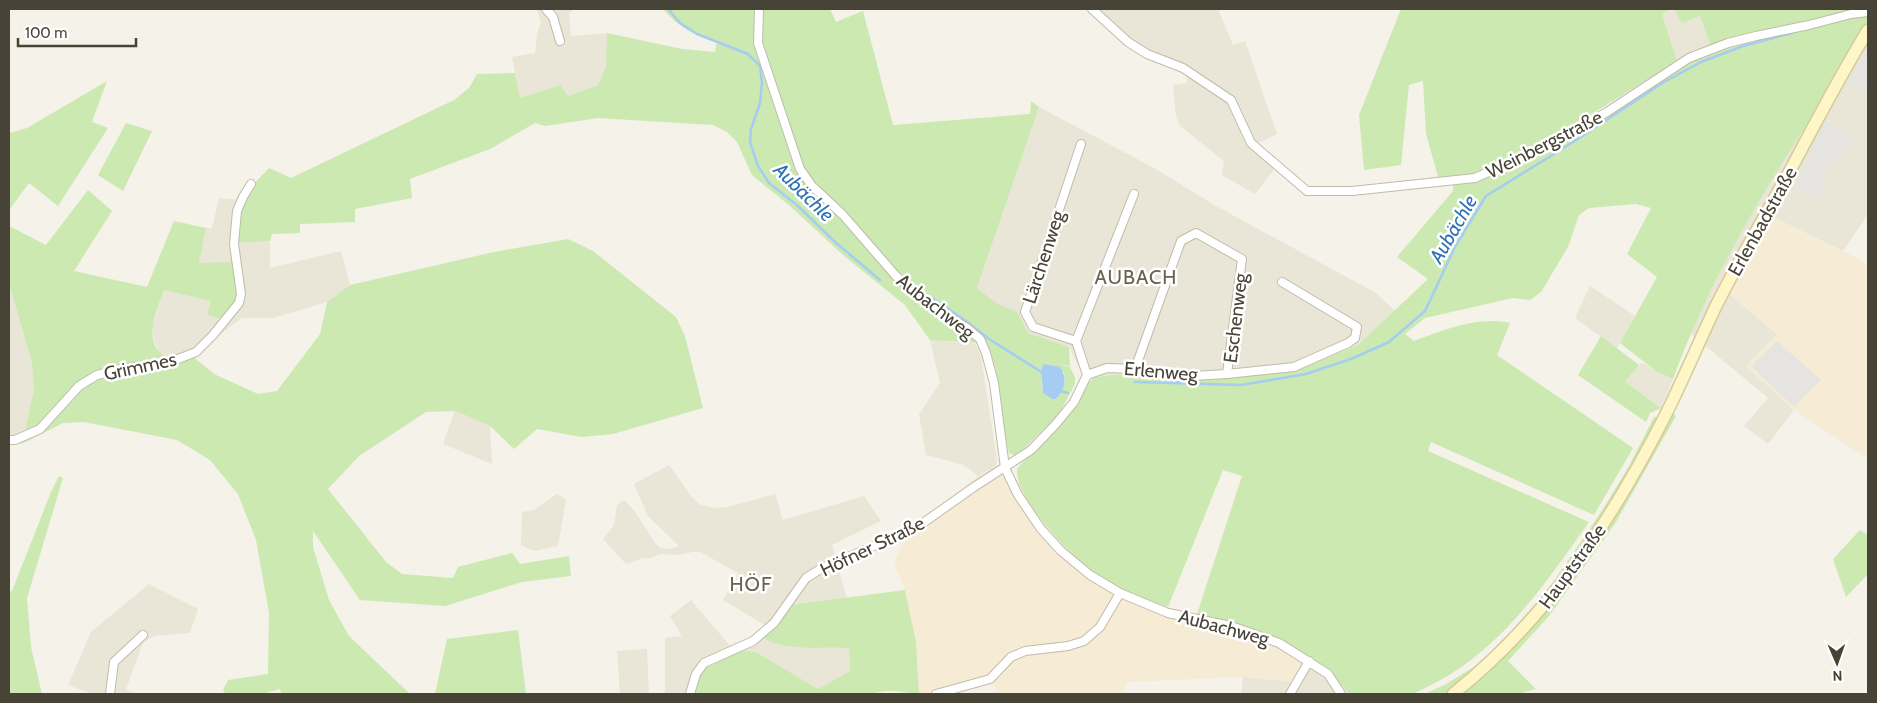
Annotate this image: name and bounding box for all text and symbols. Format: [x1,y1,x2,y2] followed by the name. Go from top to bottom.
[18,15,135,47] scale bar
[25,24,67,42] text: 100 m
[1482,105,1606,184] street label: Weinbergstraße
[768,157,839,226] water label: Aubächle
[1723,162,1802,280] street label: Erlenbadstraße
[1424,191,1482,268] water label: Aubächle
[1018,207,1069,307] street label: Lärchenweg
[1095,265,1177,289] district label: AUBACH
[892,269,980,344] street label: Aubachweg
[1219,271,1252,364] street label: Eschenweg
[102,348,179,385] street label: Grimmes
[1123,357,1199,386] street label: Erlenweg
[816,511,928,582] street label: Höfner Straße
[1534,519,1611,613] street label: Hauptstraße
[730,572,772,596] district label: HÖF
[1176,604,1272,651] street label: Aubachweg
[1812,638,1862,688] north arrow
[1832,667,1843,685] text: N

